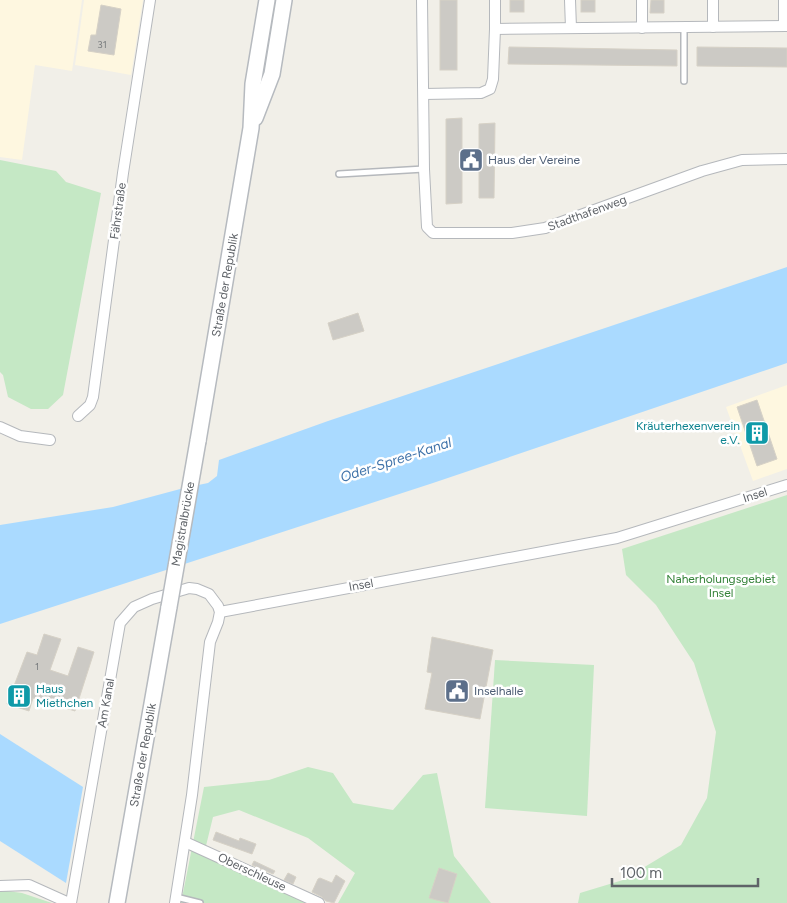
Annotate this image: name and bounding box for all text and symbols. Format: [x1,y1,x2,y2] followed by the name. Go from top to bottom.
[97,38,107,51] house number: 31
[458,147,484,173] public building icon: Haus der Vereine
[488,153,580,167] place label: Haus der Vereine
[107,181,129,240] street label: Fährstraße
[546,192,628,234] street label: Stadthafenweg
[209,232,241,338] street label: Straße der Republik
[636,419,740,447] place label: Kräuterhexenverein e.V.
[744,420,770,446] building icon: Kräuterhexenverein e.V.
[338,434,455,486] water label: Oder-Spree-Kanal
[169,480,197,567] street label: Magistralbrücke
[741,485,769,505] street label: Insel
[666,572,776,600] park label: Naherholungsgebiet Insel
[348,576,374,594] street label: Insel
[35,660,39,673] house number: 1
[95,677,117,729] street label: Am Kanal
[444,678,470,704] public building icon: Inselhalle
[36,682,93,710] place label: Haus Miethchen
[6,683,32,709] building icon: Haus Miethchen
[474,684,524,698] place label: Inselhalle
[127,702,159,808] street label: Straße der Republik
[216,850,289,894] street label: Oberschleuse
[612,856,758,888] scale bar
[620,864,662,882] text: 100 m

